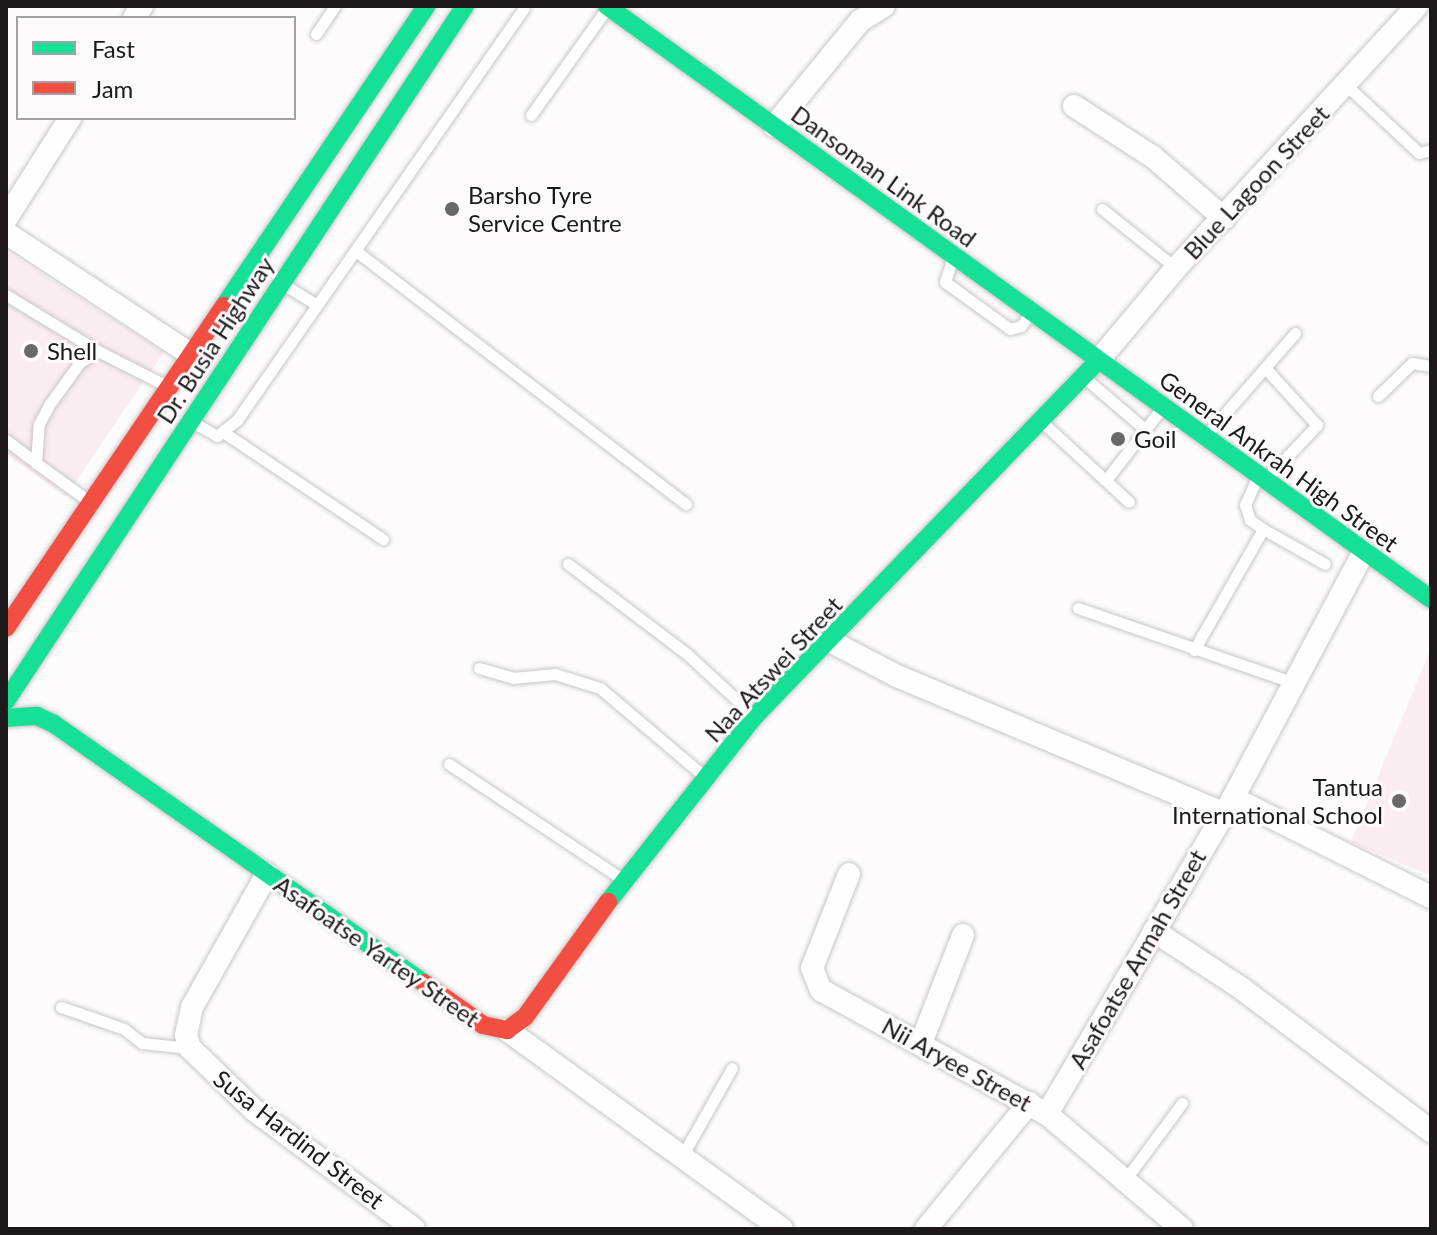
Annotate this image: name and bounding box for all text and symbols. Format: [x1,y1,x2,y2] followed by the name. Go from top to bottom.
[16,16,296,120] legend
[92,34,135,63] text: Fast
[92,74,133,103] text: Jam
[786,99,982,253] street label: Dansoman Link Road
[1177,99,1335,265] street label: Blue Lagoon Street
[468,181,622,237] place label: Barsho Tyre Service Centre
[443,200,461,218] marker: Barsho Tyre Service Centre
[150,251,280,429] street label: Dr. Busia Highway
[47,337,97,365] place label: Shell
[22,342,40,360] marker: Shell
[1154,364,1404,558] street label: General Ankrah High Street
[1134,425,1176,453] place label: Goil
[1109,430,1127,448] marker: Goil
[698,590,848,748] street label: Naa Atswei Street
[1172,773,1383,829] place label: Tantua International School
[1390,792,1408,810] marker: Tantua International School
[1062,844,1212,1074] street label: Asafoatse Armah Street
[268,869,486,1033] street label: Asafoatse Yartey Street
[877,1011,1037,1117] street label: Nii Aryee Street
[208,1064,390,1214] street label: Susa Hardind Street

